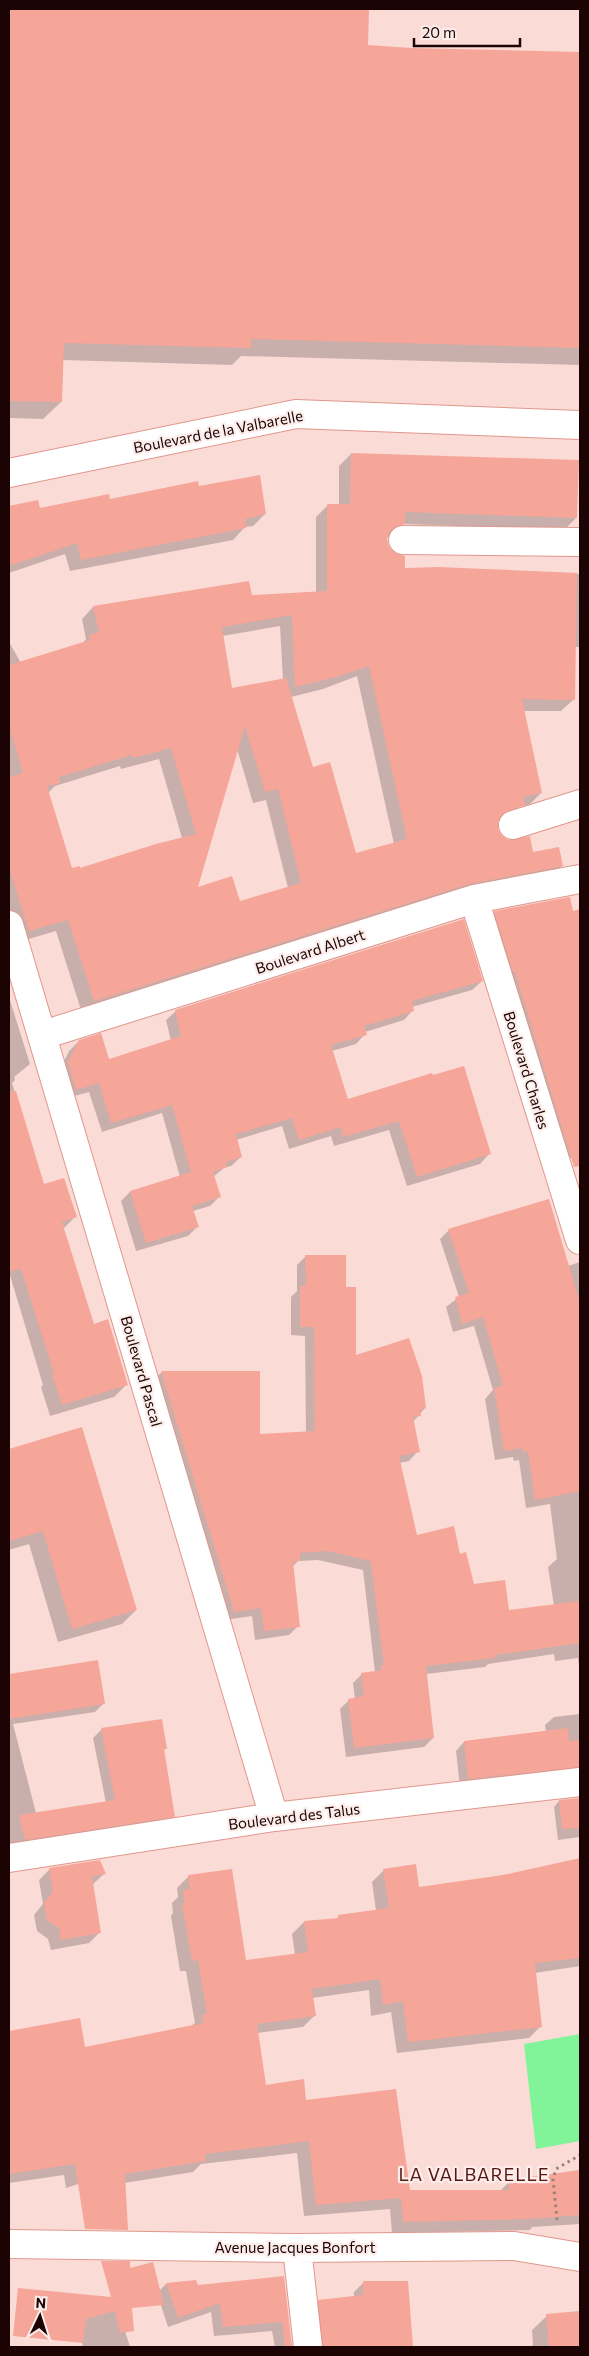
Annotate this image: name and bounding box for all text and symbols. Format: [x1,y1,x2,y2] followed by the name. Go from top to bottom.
[414,15,520,47] scale bar
[422,23,456,41] text: 20 m
[132,406,304,456] street label: Boulevard de la Valbarelle
[253,925,367,977] street label: Boulevard Albert
[500,1009,554,1131] street label: Boulevard Charles
[118,1314,166,1428] street label: Boulevard Pascal
[227,1799,361,1833] street label: Boulevard des Talus
[399,2163,549,2185] district label: LA VALBARELLE
[214,2238,376,2256] street label: Avenue Jacques Bonfort
[15,2291,65,2341] north arrow
[35,2294,47,2311] text: N

